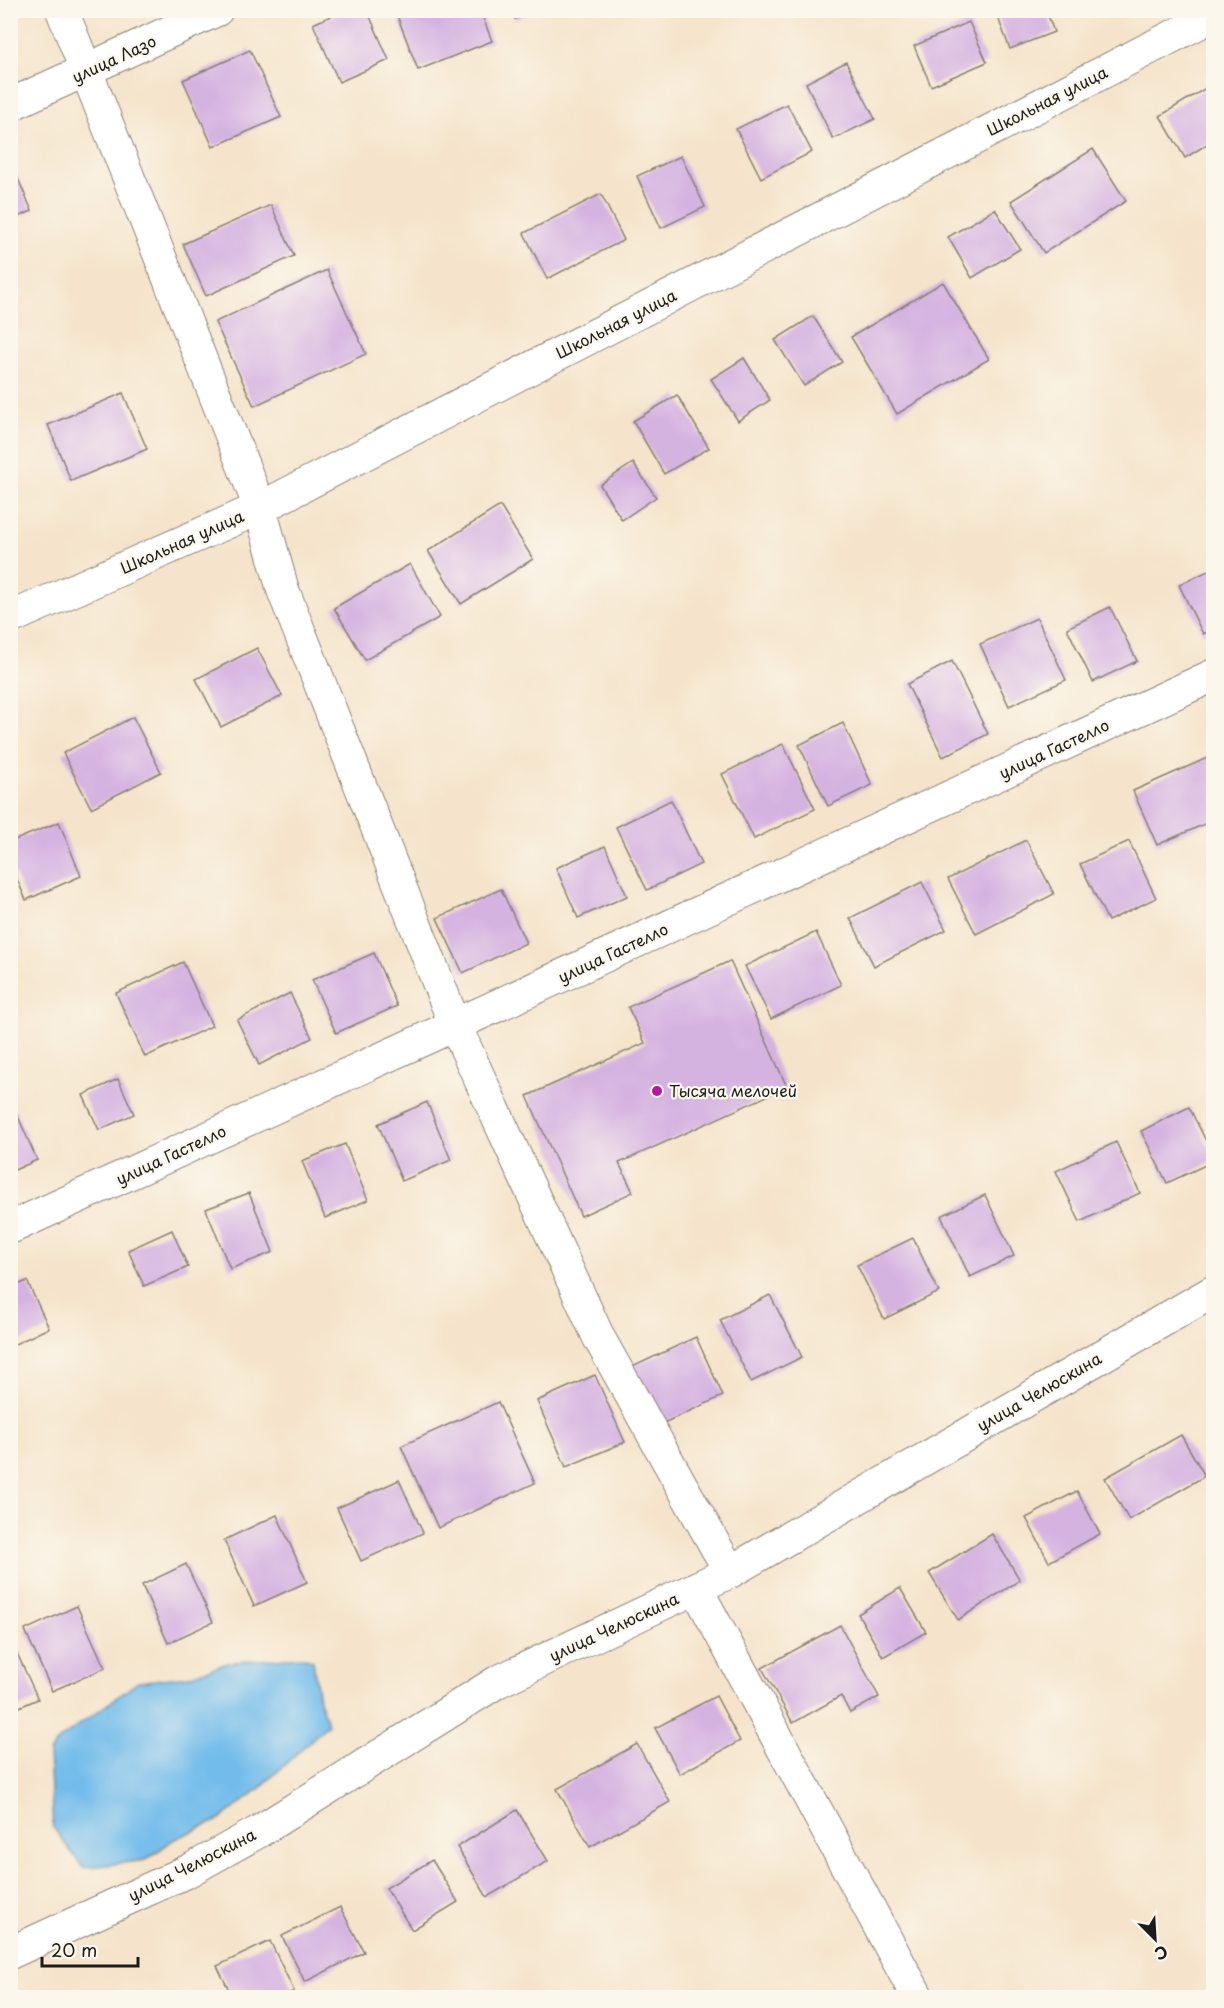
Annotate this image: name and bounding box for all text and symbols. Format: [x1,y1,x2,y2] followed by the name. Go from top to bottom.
[68,28,160,88] street label: улица Лазо
[982,59,1111,141] street label: Школьная улица
[551,282,680,364] street label: Школьная улица
[116,503,247,579] street label: Школьная улица
[995,712,1113,784] street label: улица Гастелло
[554,916,672,988] street label: улица Гастелло
[669,1078,797,1102] place label: Тысяча мелочей
[650,1084,664,1098] marker: Тысяча мелочей
[112,1118,230,1190] street label: улица Гастелло
[972,1346,1105,1437] street label: улица Челюскина
[545,1586,682,1667] street label: улица Челюскина
[123,1822,260,1907] street label: улица Челюскина
[1125,1909,1185,1969] north arrow
[42,1930,138,1968] scale bar
[51,1936,97,1963] text: 20 m
[1151,1940,1172,1967] text: С

